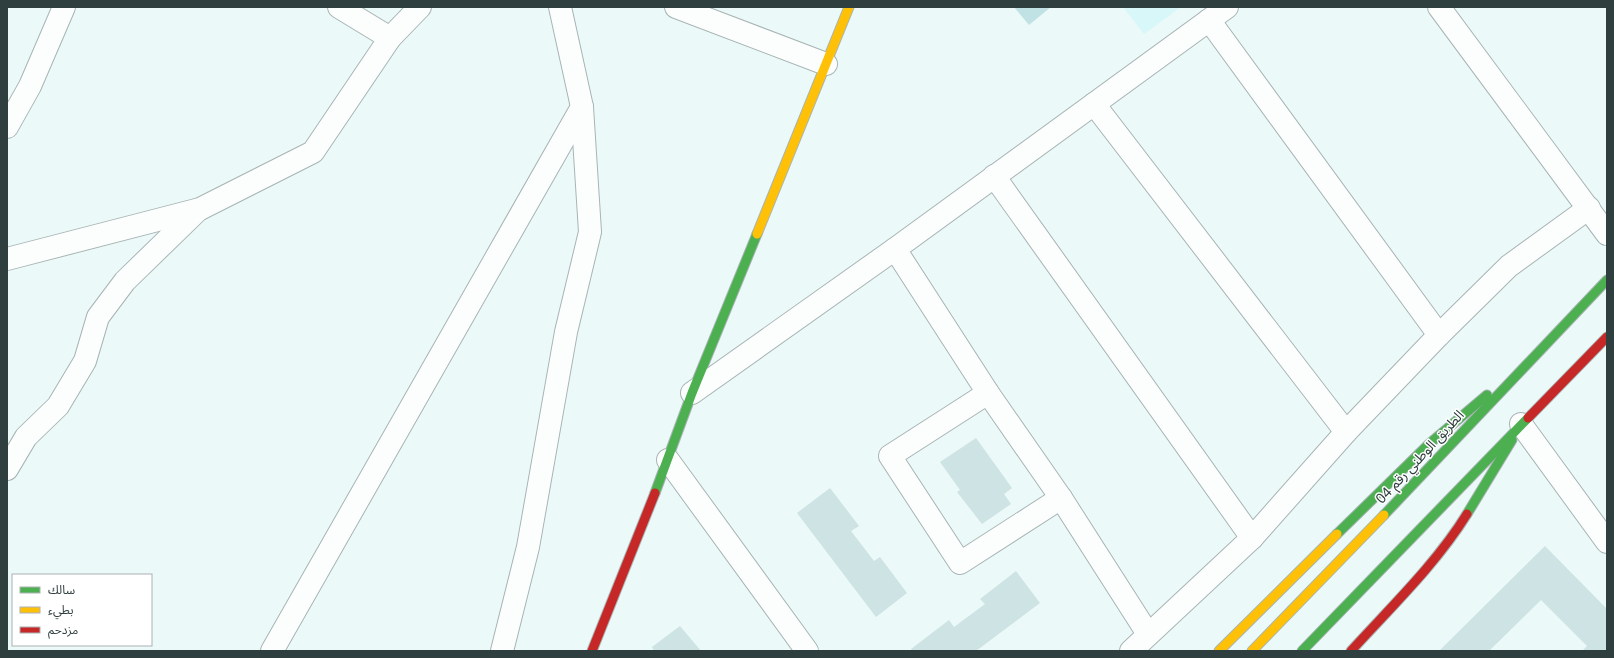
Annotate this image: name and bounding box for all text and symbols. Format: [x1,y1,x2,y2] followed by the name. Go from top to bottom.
[1368,403,1472,511] street label: الطريق الوطني رقم 04
[12,574,152,646] legend
[48,578,75,603] text: سالك
[48,598,74,623] text: بطيء
[48,618,78,643] text: مزدحم

